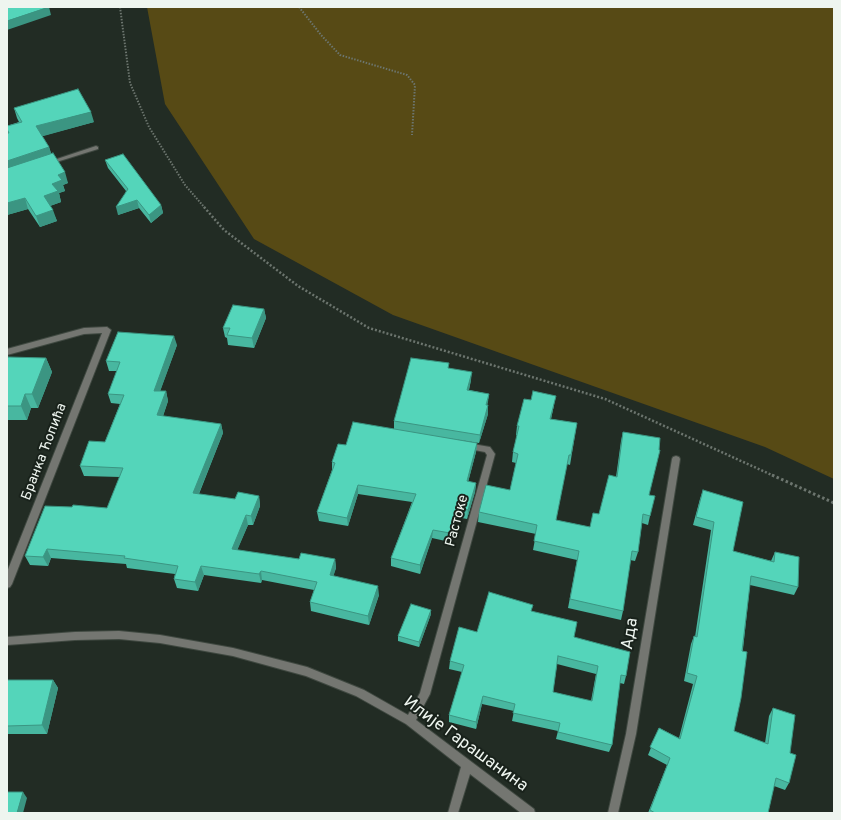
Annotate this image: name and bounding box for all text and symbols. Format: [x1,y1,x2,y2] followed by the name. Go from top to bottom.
[19,401,71,503] street label: Бранка Ћопића
[443,493,473,549] street label: Растоке
[618,617,644,651] street label: Ада
[399,693,531,797] street label: Илије Гарашанина

